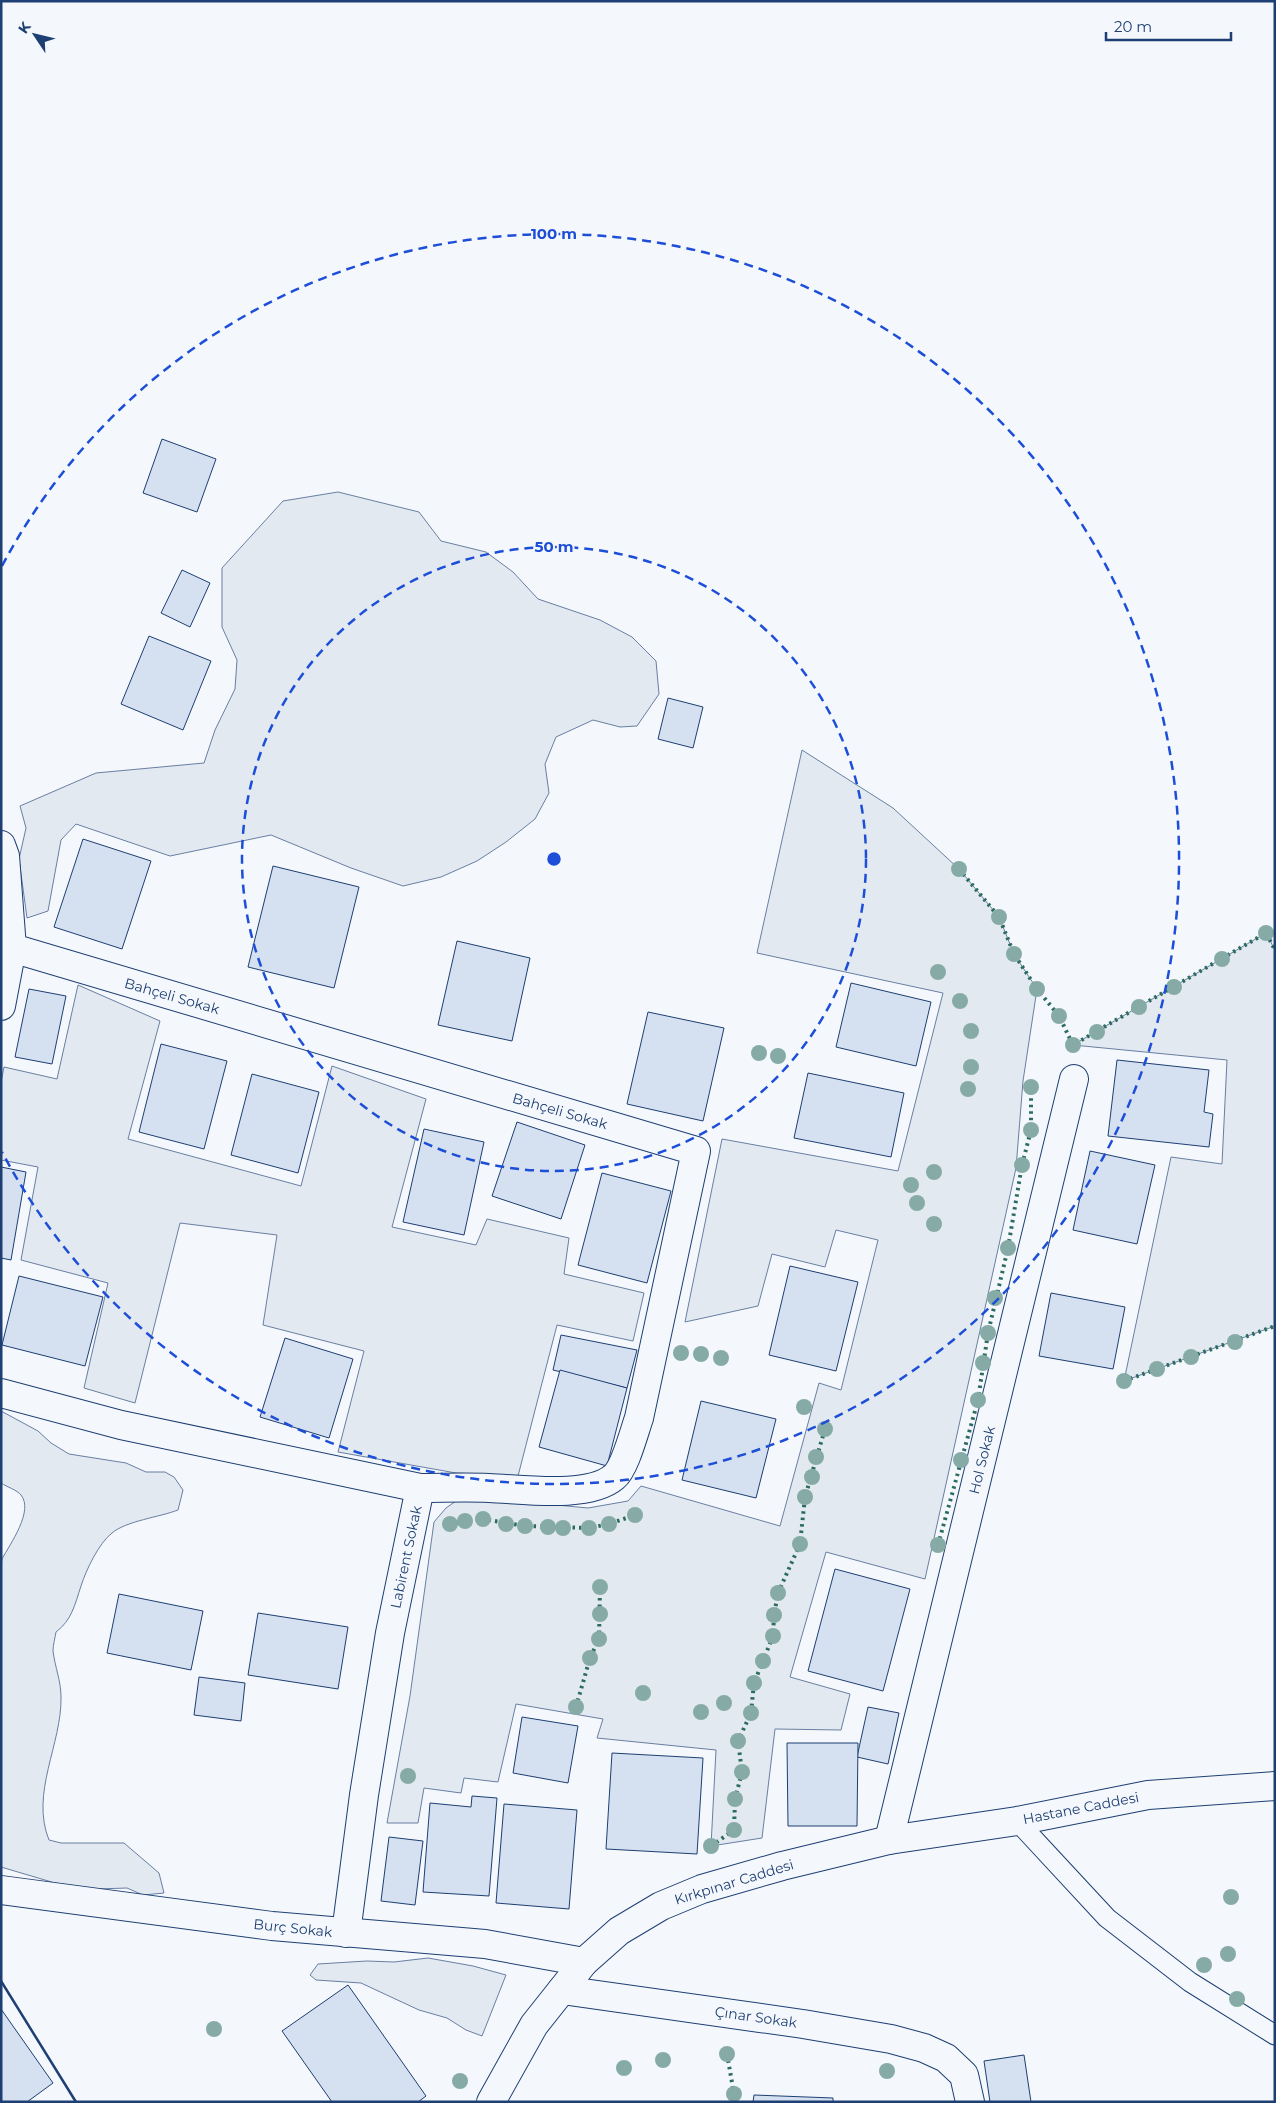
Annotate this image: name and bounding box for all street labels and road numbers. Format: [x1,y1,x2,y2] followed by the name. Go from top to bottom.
[122,974,222,1018] street label: Bahçeli Sokak
[510,1089,610,1133] street label: Bahçeli Sokak
[965,1423,999,1496] street label: Hol Sokak
[386,1503,426,1610] street label: Labirent Sokak
[1021,1788,1141,1828] street label: Hastane Caddesi
[672,1855,796,1909] street label: Kırkpınar Caddesi
[253,1915,334,1941] street label: Burç Sokak
[714,2002,799,2032] street label: Çınar Sokak

